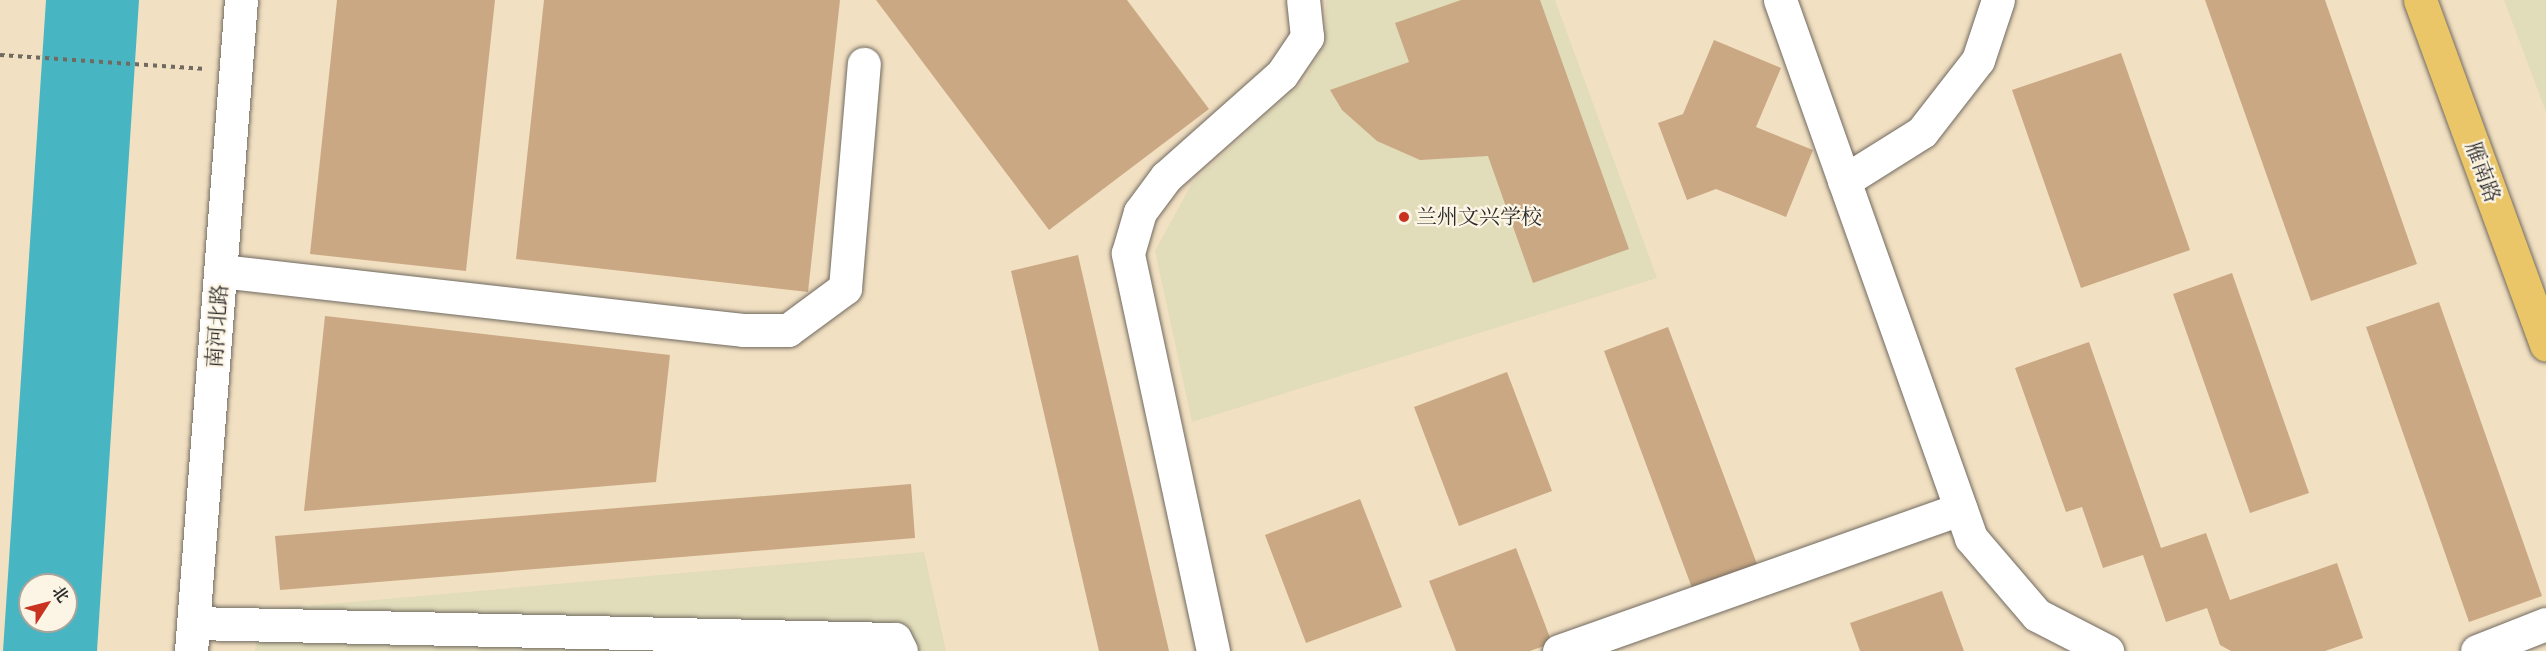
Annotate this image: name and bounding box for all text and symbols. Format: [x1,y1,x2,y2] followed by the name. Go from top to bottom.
[2460,138,2506,206] street label: 雁南路
[1416,204,1542,230] place label: 兰州文兴学校
[1397,210,1411,224] marker: 兰州文兴学校
[202,283,232,369] street label: 南河北路
[18,573,78,633] north arrow
[48,581,74,606] text: 北

